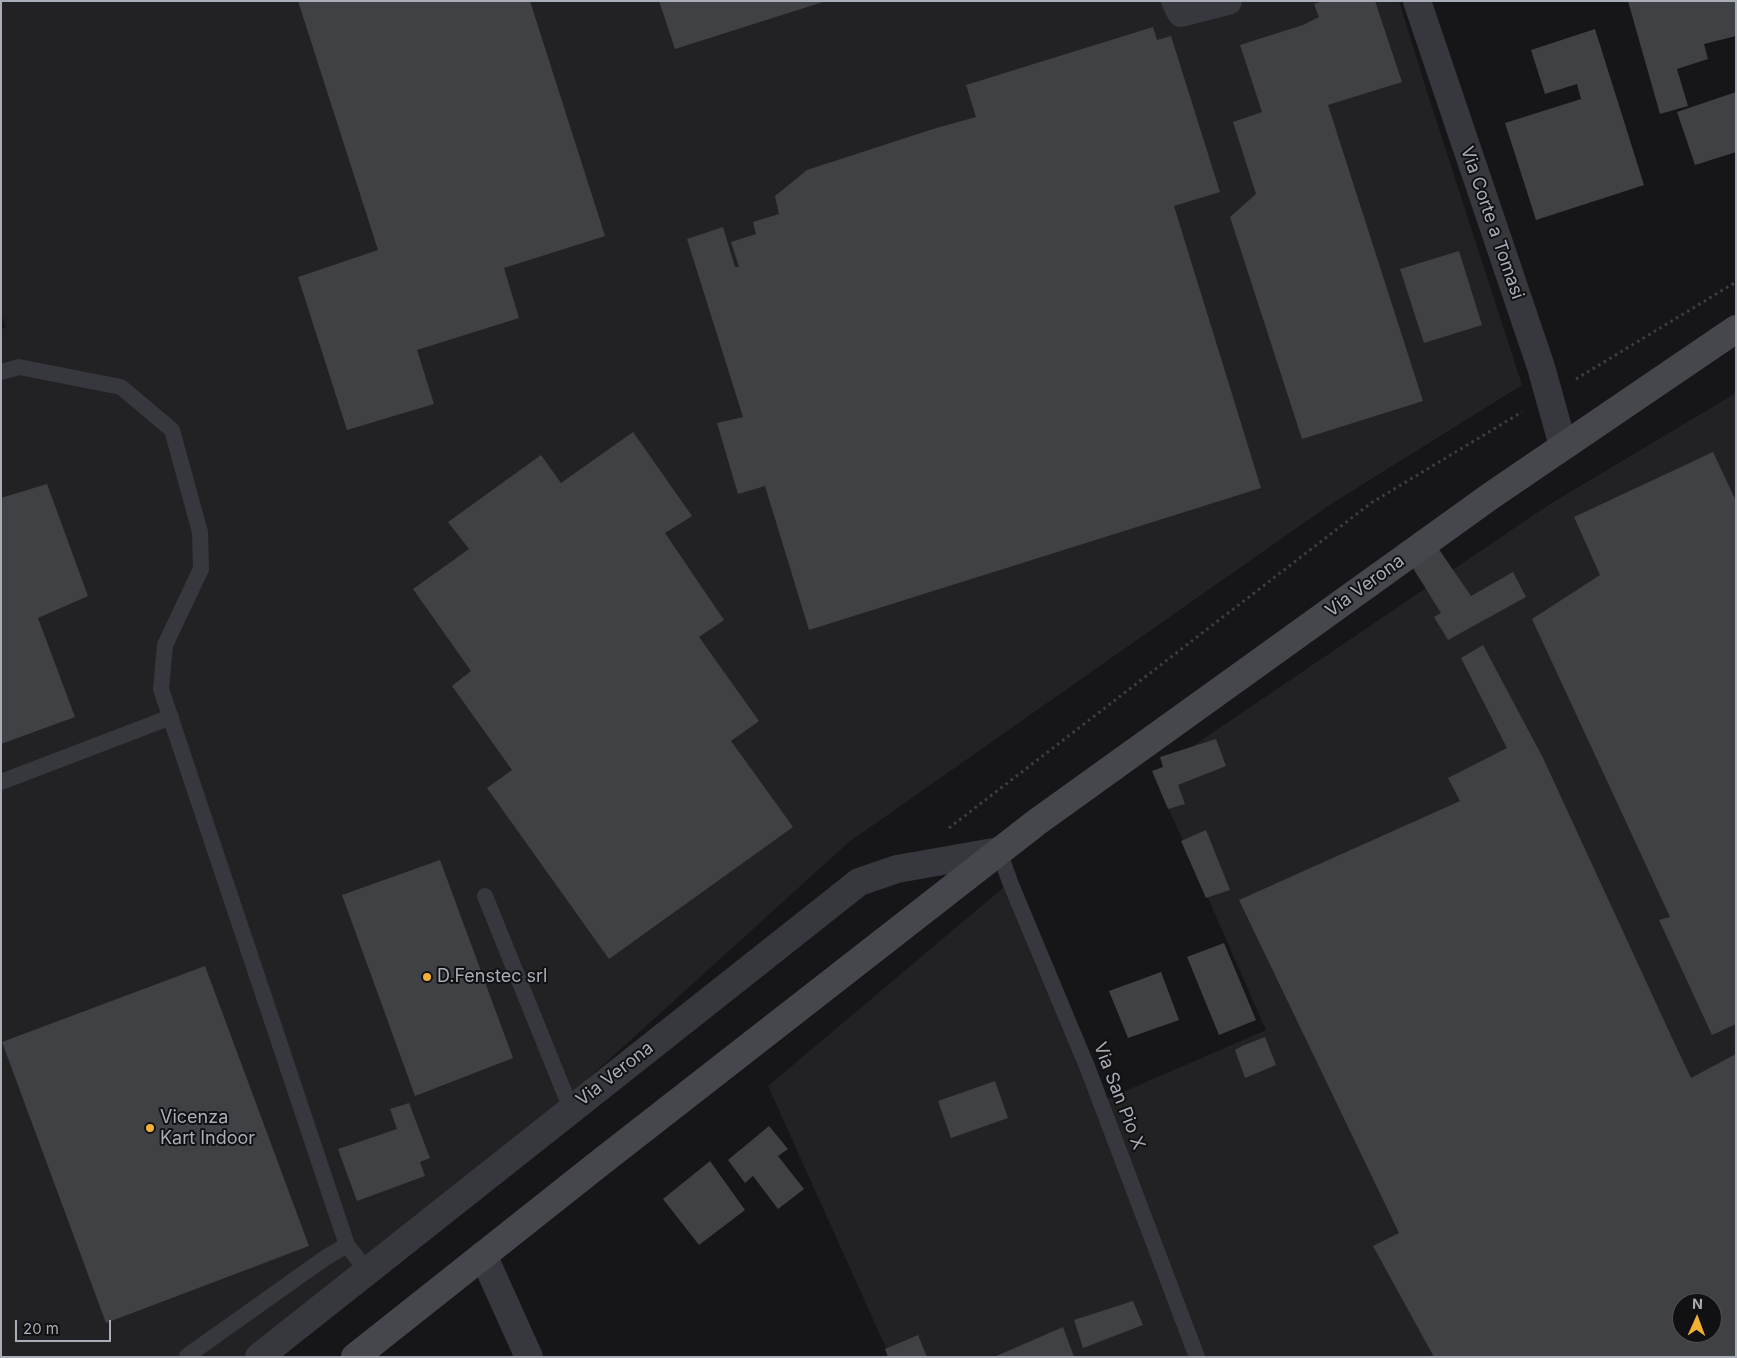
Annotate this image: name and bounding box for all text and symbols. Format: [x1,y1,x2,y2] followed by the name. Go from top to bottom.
[1456,144,1528,302] street label: Via Corte a Tomasi
[1321,550,1409,622] street label: Via Verona
[437,966,547,988] place label: D.Fenstec srl
[421,971,433,983] marker: D.Fenstec srl
[572,1037,658,1111] street label: Via Verona
[1089,1039,1149,1153] street label: Via San Pio X
[160,1107,255,1150] place label: Vicenza Kart Indoor
[144,1122,156,1134] marker: Vicenza Kart Indoor
[1672,1293,1722,1343] north arrow
[1692,1295,1703,1312] text: N
[18,1310,114,1342] scale bar
[23,1319,59,1338] text: 20 m

